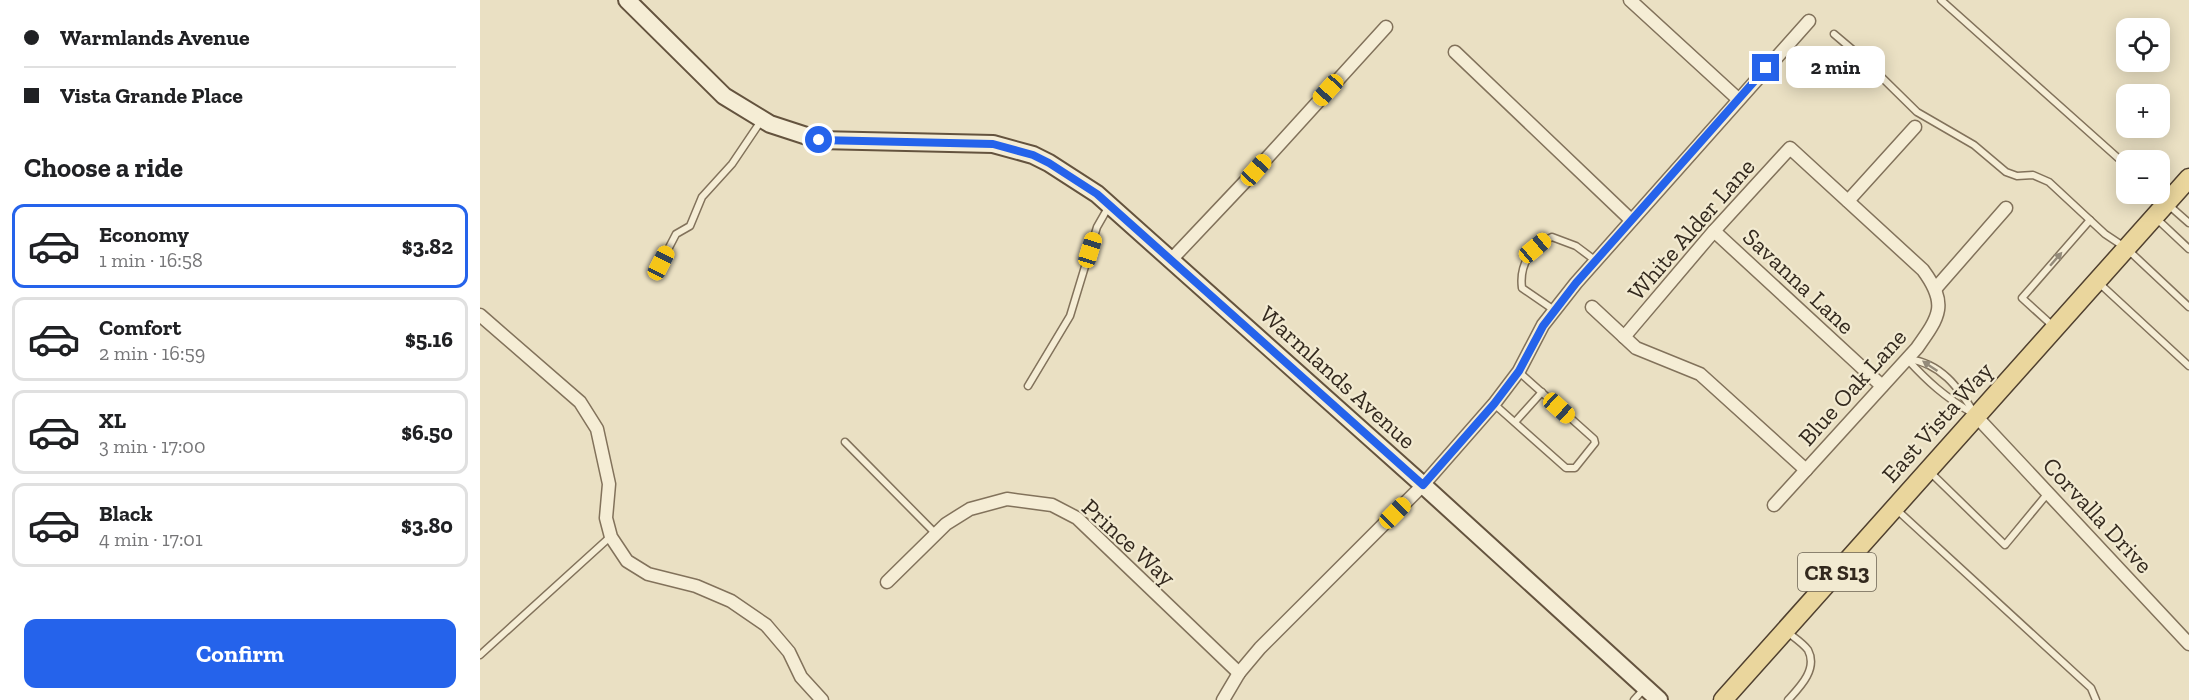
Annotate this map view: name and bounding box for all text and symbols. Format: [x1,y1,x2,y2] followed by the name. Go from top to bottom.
[2116,18,2170,204] map controls
[2116,18,2170,72] button: locate
[60,24,250,51] text: Warmlands Avenue
[1787,47,1886,89] callout: 2 min
[1752,54,1779,81] route end
[1811,55,1860,79] text: 2 min
[1309,71,1347,109] car
[60,82,243,109] text: Vista Grande Place
[2116,84,2170,138] button: +
[805,126,832,153] route start
[2116,150,2170,204] button: −
[1237,151,1275,189] car
[24,152,183,184] text: Choose a ride
[1621,152,1761,306] street label: White Alder Lane
[27,219,81,273] icon: car
[99,221,189,248] text: Economy
[1737,222,1861,340] street label: Savanna Lane
[1076,230,1104,270] car
[1515,230,1555,266] car
[402,233,453,260] text: $3.82
[645,243,677,283] car
[99,248,203,272] text: 1 min · 16:58
[2049,252,2062,267] one-way arrow
[1254,299,1422,455] street label: Warmlands Avenue
[27,312,81,366] icon: car
[99,314,181,341] text: Comfort
[1792,322,1912,452] street label: Blue Oak Lane
[405,326,453,353] text: $5.16
[99,341,205,365] text: 2 min · 16:59
[1875,355,1999,488] street label: East Vista Way
[1922,361,1939,372] one-way arrow
[1540,389,1578,427] car
[27,405,81,459] icon: car
[99,407,126,434] text: XL
[401,419,453,446] text: $6.50
[99,434,205,458] text: 3 min · 17:00
[2037,451,2159,579] street label: Corvalla Drive
[1076,492,1182,592] street label: Prince Way
[1376,494,1414,532] car
[27,498,81,552] icon: car
[99,500,153,527] text: Black
[401,512,453,539] text: $3.80
[99,527,203,551] text: 4 min · 17:01
[1798,553,1876,591] road number: CR S13
[24,619,456,688] button: Confirm

